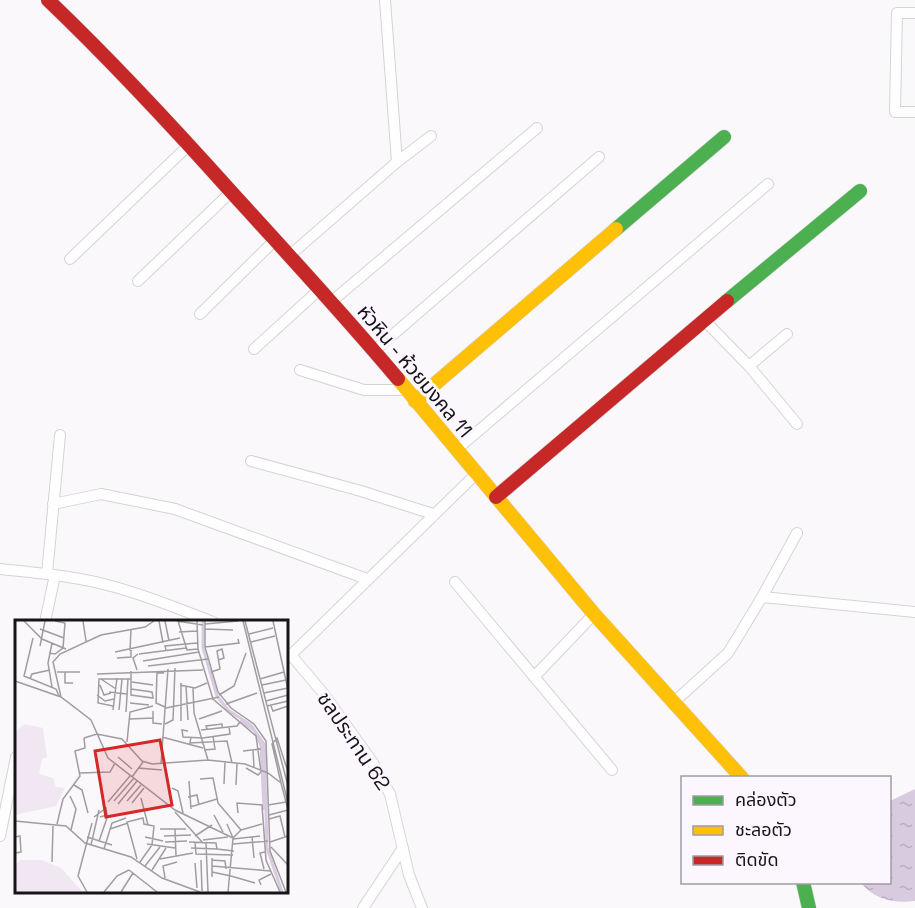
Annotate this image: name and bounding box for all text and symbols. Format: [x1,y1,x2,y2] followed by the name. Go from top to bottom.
[352,299,478,443] street label: หัวหิน - ห้วยมงคล 11
[15,620,288,893] inset map
[312,687,396,795] street label: ชลประทาน 62
[681,776,891,884] legend
[735,788,797,811] text: คล่องตัว
[735,818,792,841] text: ชะลอตัว
[735,848,778,871] text: ติดขัด

